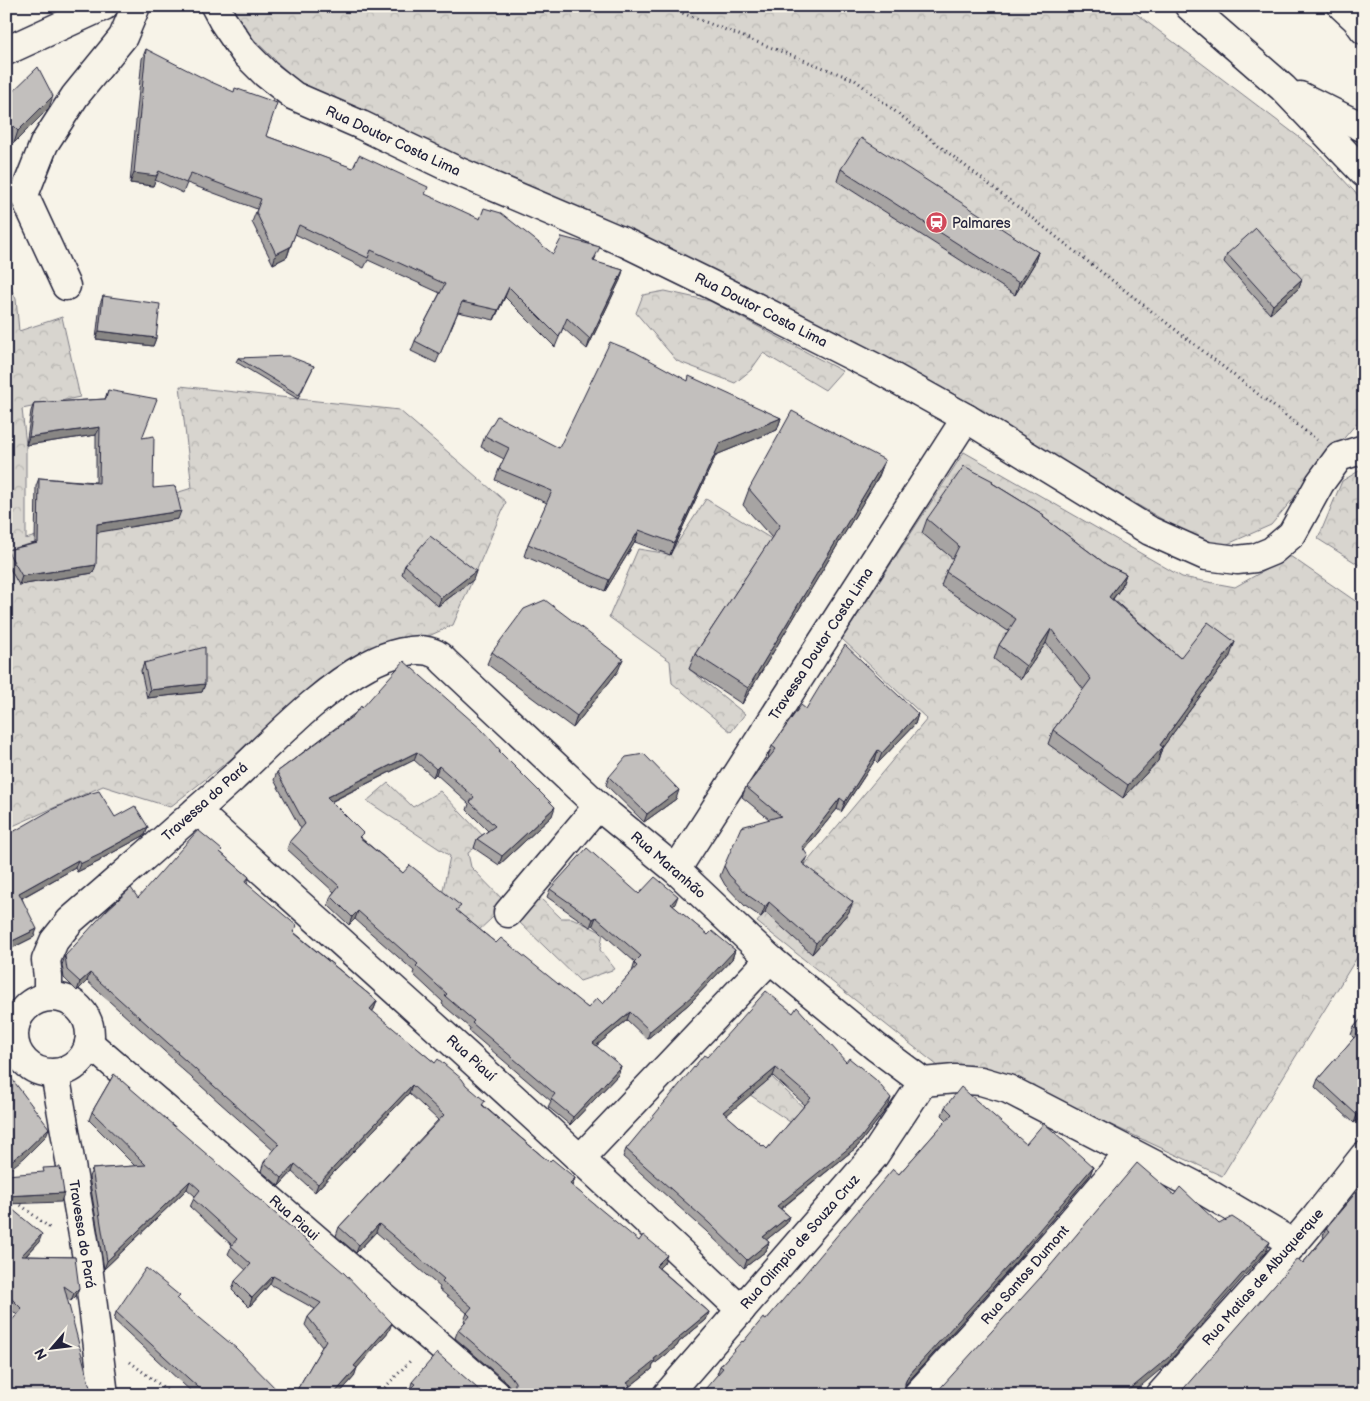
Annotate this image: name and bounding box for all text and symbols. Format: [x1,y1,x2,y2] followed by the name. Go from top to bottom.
[323,102,463,180] street label: Rua Doutor Costa Lima
[924,211,948,235] station icon: Palmares
[952,215,1011,232] place label: Palmares
[692,269,830,351] street label: Rua Doutor Costa Lima
[765,565,877,723] street label: Travessa Doutor Costa Lima
[159,759,251,845] street label: Travessa do Pará
[627,828,709,902] street label: Rua Maranhão
[443,1031,500,1085] street label: Rua Piauí
[737,1171,863,1313] street label: Rua Olimpio de Souza Cruz
[65,1179,99,1289] street label: Travessa do Pará
[266,1192,322,1244] street label: Rua Piaui
[1199,1205,1327,1349] street label: Rua Matias de Albuquerque
[977,1221,1073,1328] street label: Rua Santos Dumont
[28,1324,78,1374] north arrow
[31,1345,51,1363] text: N

